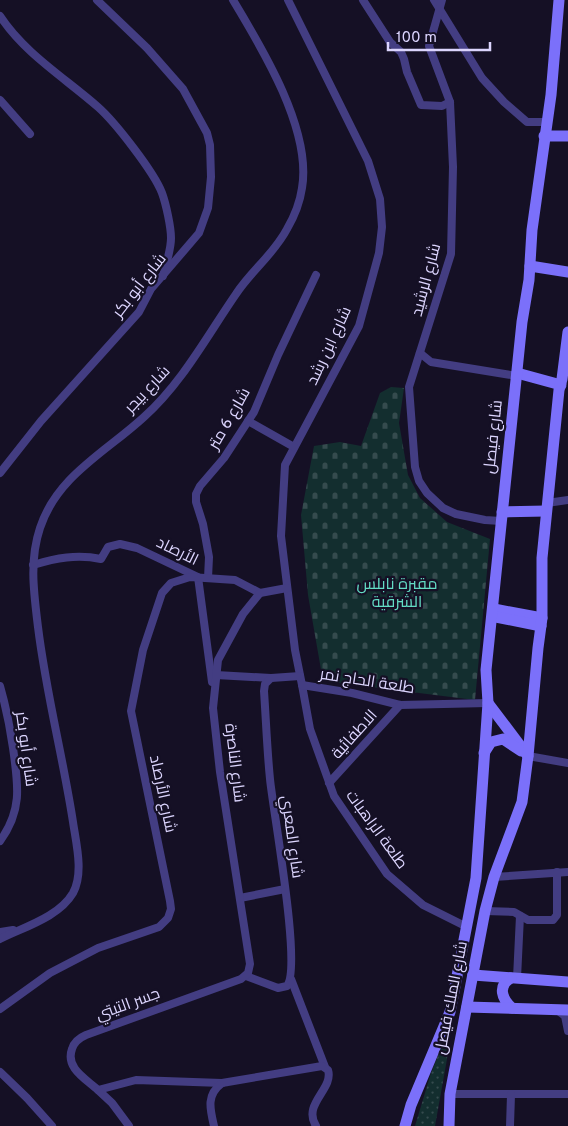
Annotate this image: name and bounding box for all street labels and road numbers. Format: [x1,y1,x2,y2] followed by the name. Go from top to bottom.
[408,241,446,319] street label: شارع الرشيد
[107,249,171,323] street label: شارع أبو بكر
[303,304,357,388] street label: شارع ابن رشد
[120,362,175,419] street label: شارع بيجر
[204,385,256,454] street label: شارع 6 متر
[480,399,508,475] street label: شارع فيصل
[153,533,201,571] street label: الأرصاد
[317,664,416,699] street label: طلعة الحاج نمر
[328,706,382,764] street label: الاطفائية
[10,709,41,788] street label: شارع أبو بكر
[219,722,249,804] street label: شارع الناصرة
[144,753,180,835] street label: شارع الأرصاد
[341,787,411,873] street label: طلعة الراهبات
[273,794,307,880] street label: شارع المعري
[431,940,473,1056] street label: شارع الملك فيصل
[93,984,164,1028] street label: جسر التيتي

